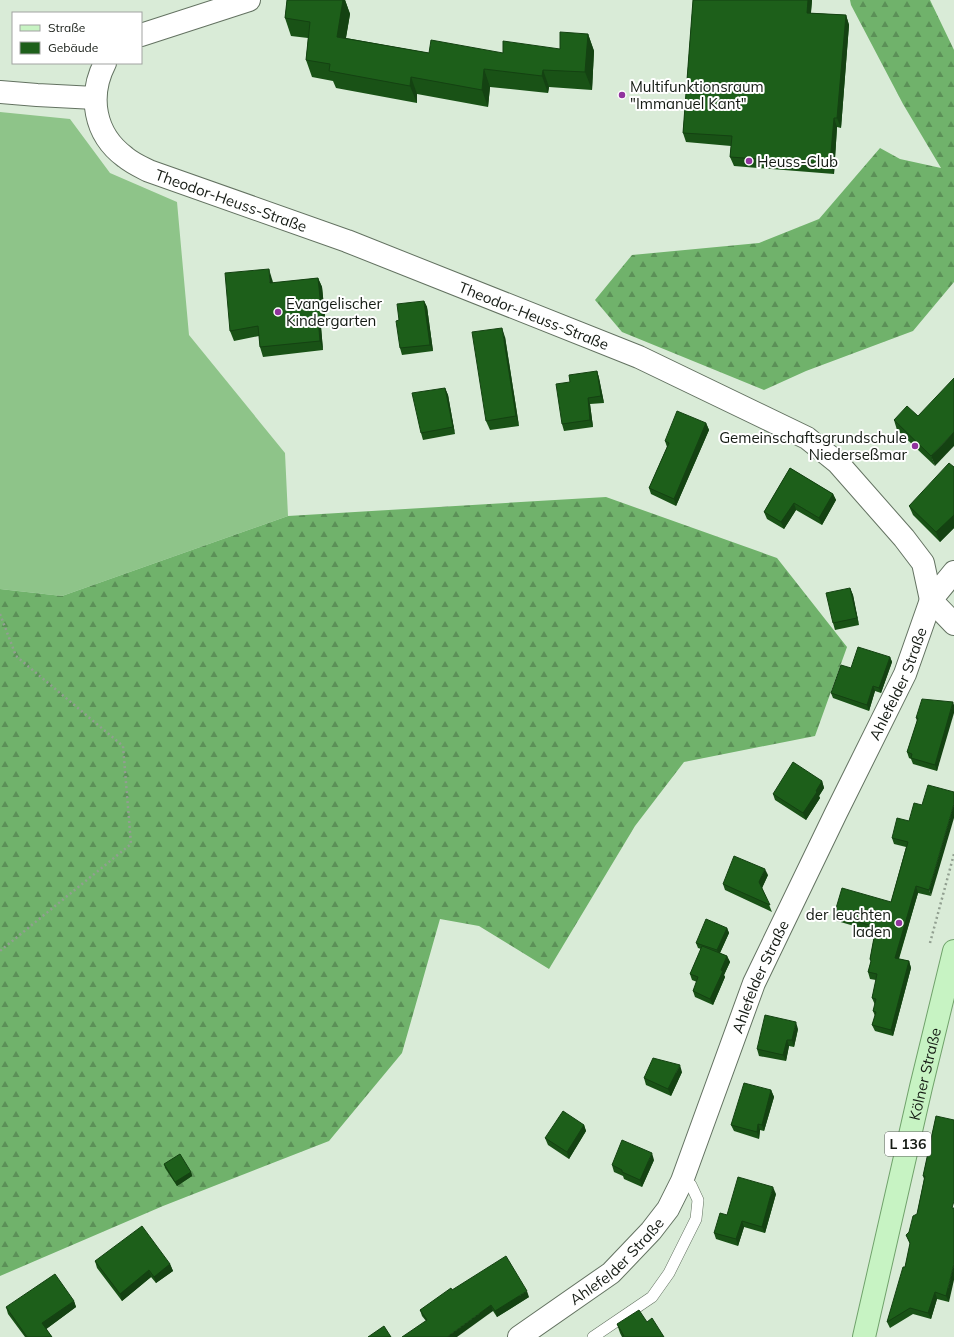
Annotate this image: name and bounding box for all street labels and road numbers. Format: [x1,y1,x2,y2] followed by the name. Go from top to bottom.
[153,164,310,236] street label: Theodor-Heuss-Straße
[456,277,612,354] street label: Theodor-Heuss-Straße
[864,625,930,743] street label: Ahlefelder Straße
[727,917,792,1036] street label: Ahlefelder Straße
[904,1026,945,1122] street label: Kölner Straße
[885,1132,931,1156] road number: L 136
[566,1214,667,1309] street label: Ahlefelder Straße

